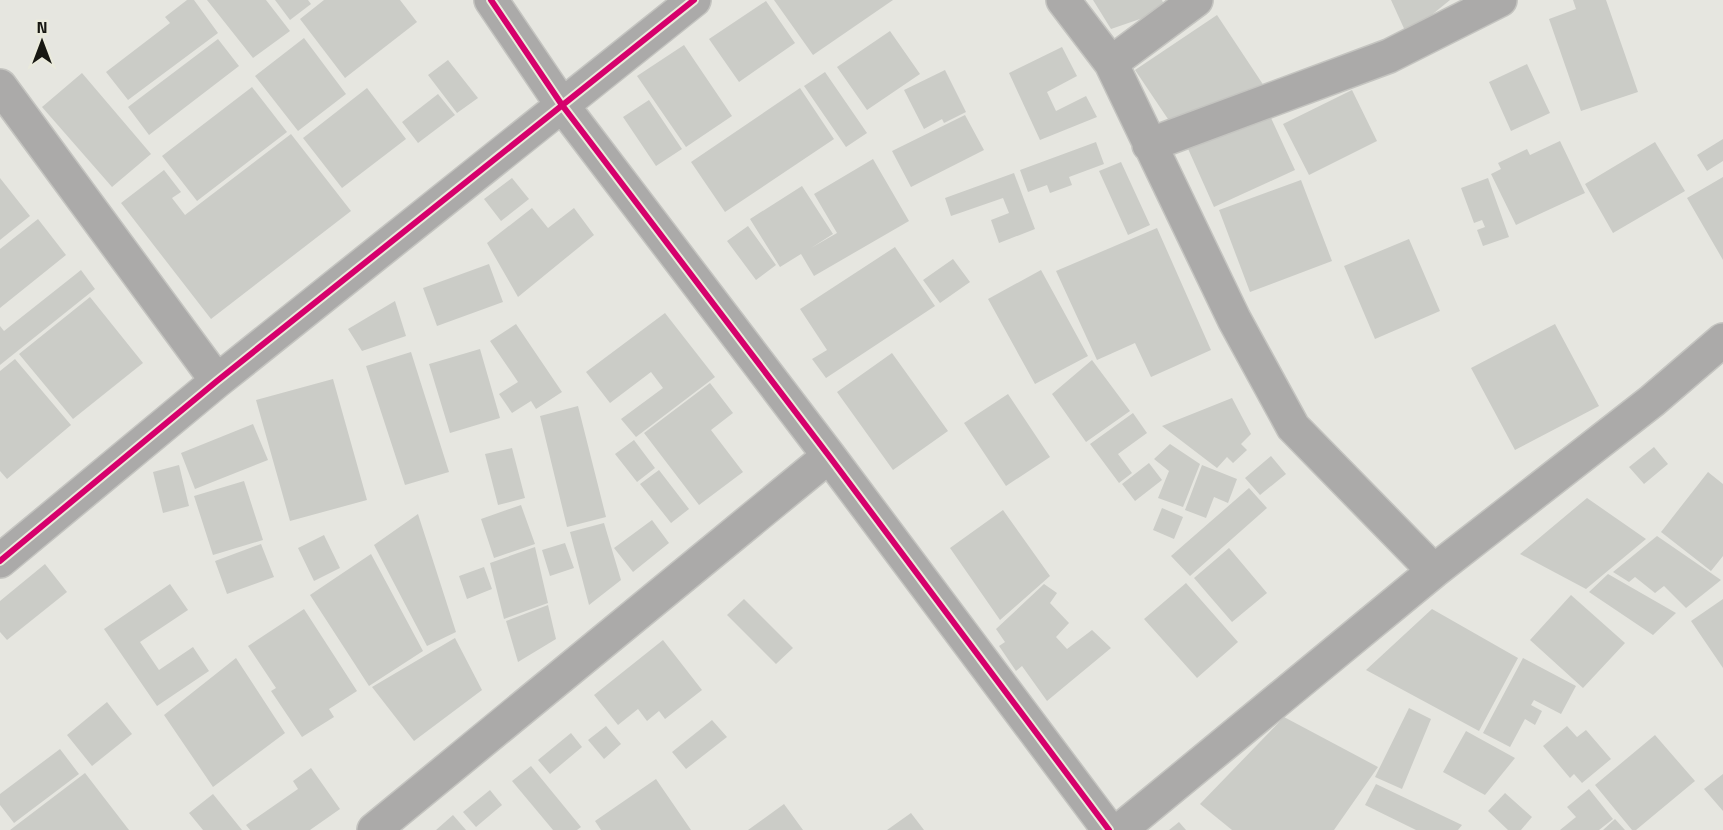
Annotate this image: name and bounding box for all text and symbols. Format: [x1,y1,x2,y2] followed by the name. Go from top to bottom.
[12,12,72,72] north arrow
[36,15,48,39] text: N

